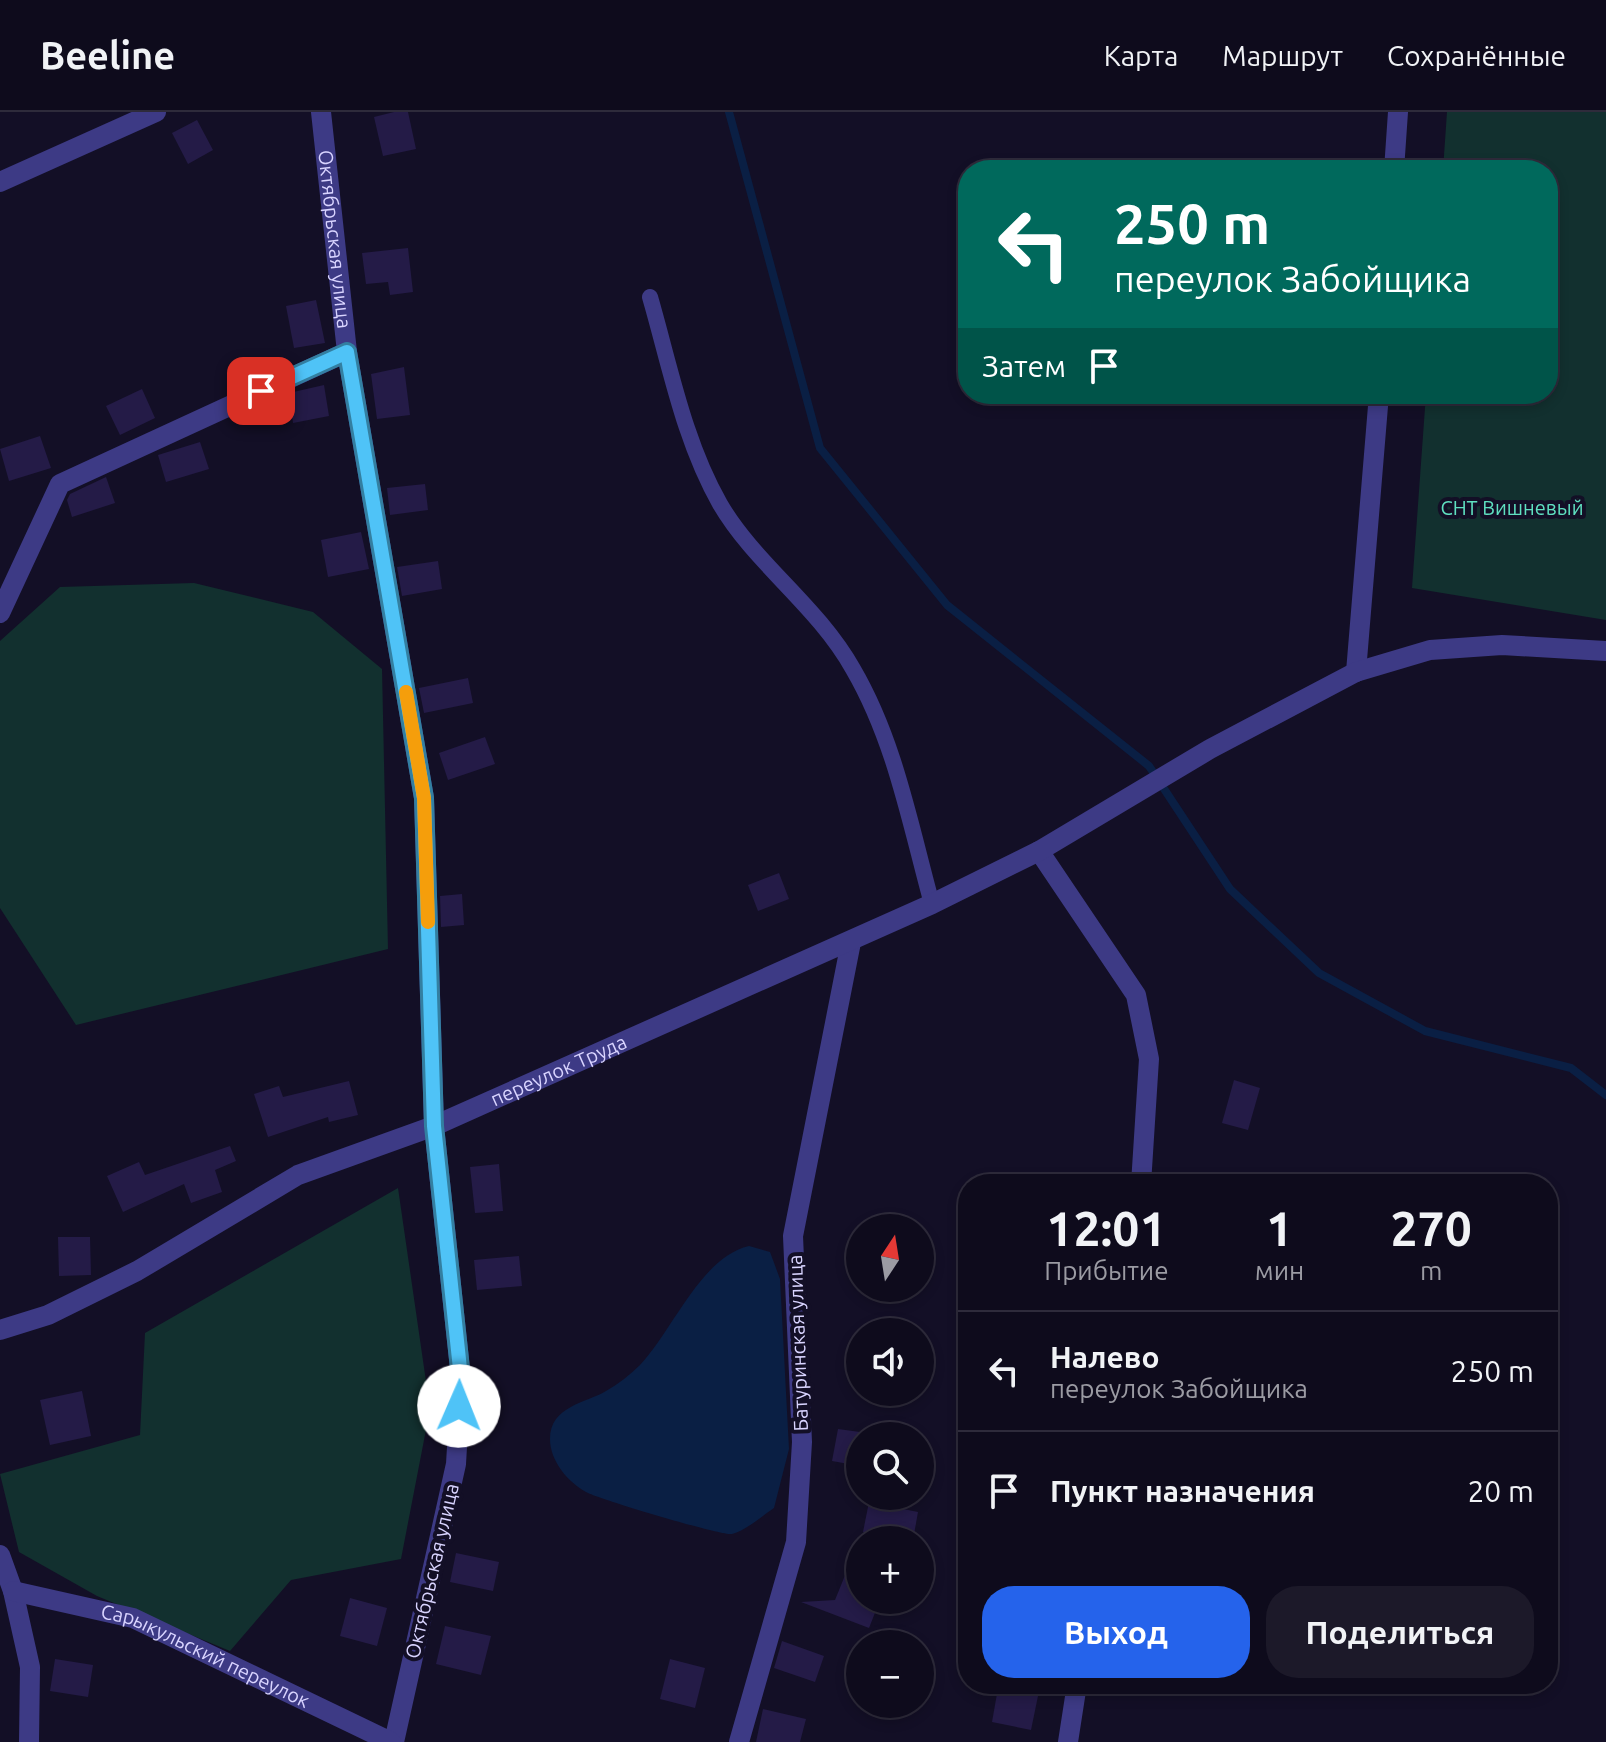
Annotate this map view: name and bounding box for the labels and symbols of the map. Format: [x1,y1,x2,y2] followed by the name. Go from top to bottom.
[314,149,356,330] street label: Октябрьская улица
[227,357,295,425] pin
[1440,496,1584,519] park label: СНТ Вишневый
[487,1030,630,1110] street label: переулок Труда
[846,1214,934,1302] north arrow
[783,1254,812,1432] street label: Батуринская улица
[417,1364,501,1448] position arrow
[400,1481,463,1661] street label: Октябрьская улица
[99,1599,314,1712] street label: Сарыкульский переулок

